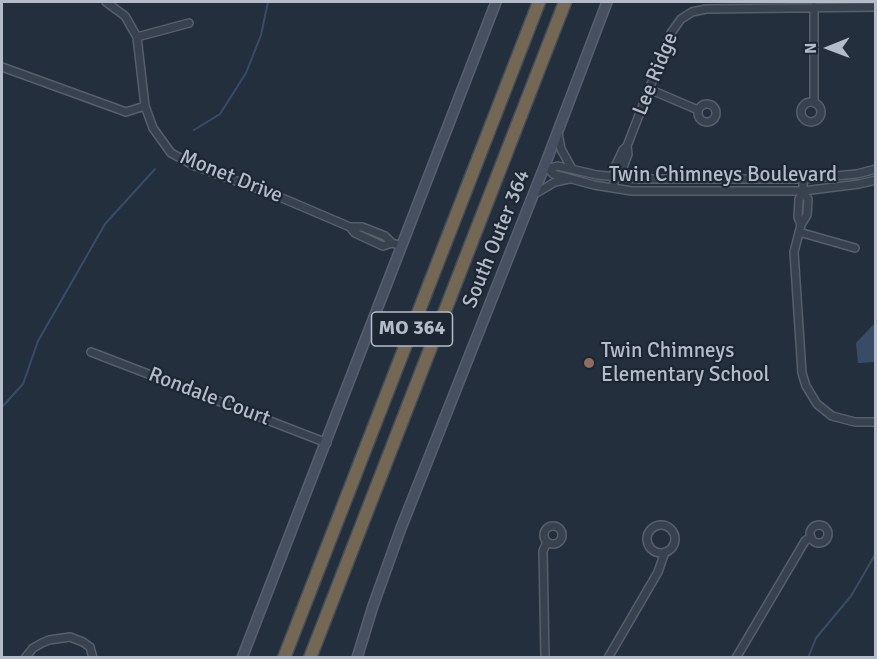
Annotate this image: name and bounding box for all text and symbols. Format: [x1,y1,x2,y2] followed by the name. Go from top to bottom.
[799,18,859,78] north arrow
[628,29,684,119] street label: Lee Ridge
[801,43,821,54] text: N
[176,145,286,209] street label: Monet Drive
[609,162,837,188] street label: Twin Chimneys Boulevard
[458,166,536,312] street label: South Outer 364
[372,312,452,346] road number: MO 364
[601,338,770,388] place label: Twin Chimneys Elementary School
[582,356,596,370] marker: Twin Chimneys Elementary School
[145,362,273,432] street label: Rondale Court

